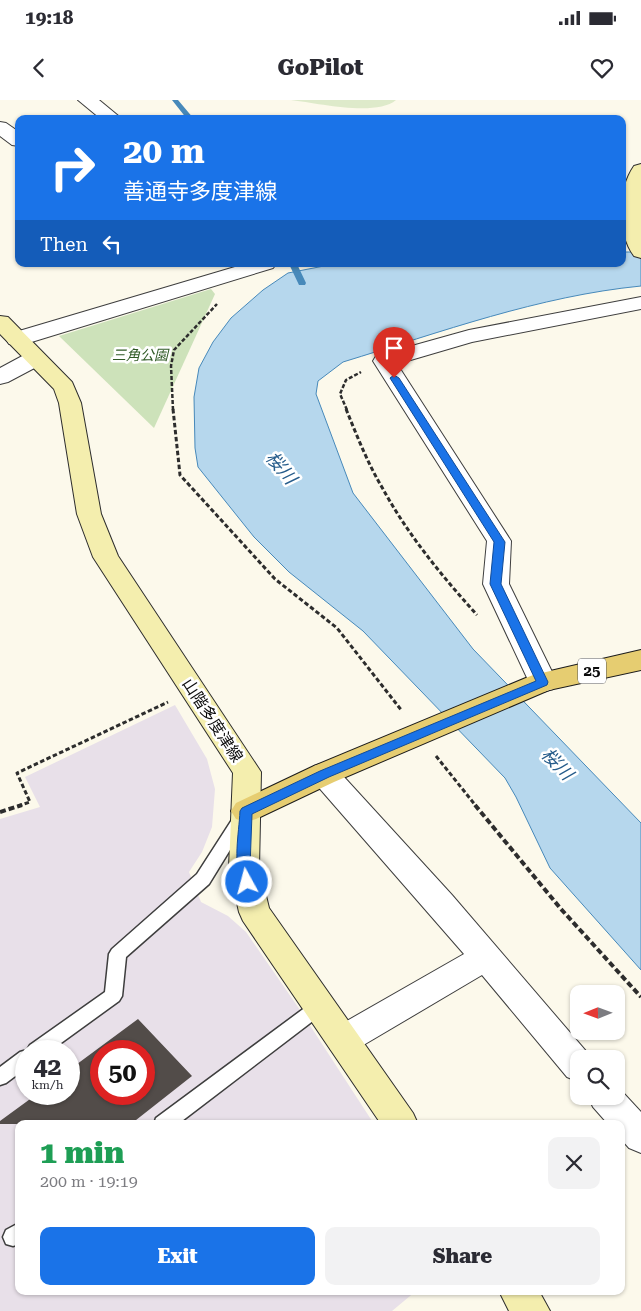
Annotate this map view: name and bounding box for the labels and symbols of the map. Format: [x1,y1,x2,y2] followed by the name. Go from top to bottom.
[373,327,415,378] pin
[112,347,170,363] park label: 三角公園
[262,447,302,490] water label: 桜川
[578,658,606,684] road number: 25
[178,675,247,766] street label: 山階多度津線
[537,743,579,785] water label: 桜川
[220,855,272,907] position arrow
[570,985,625,1040] north arrow
[90,1040,155,1105] speed limit sign: 50

